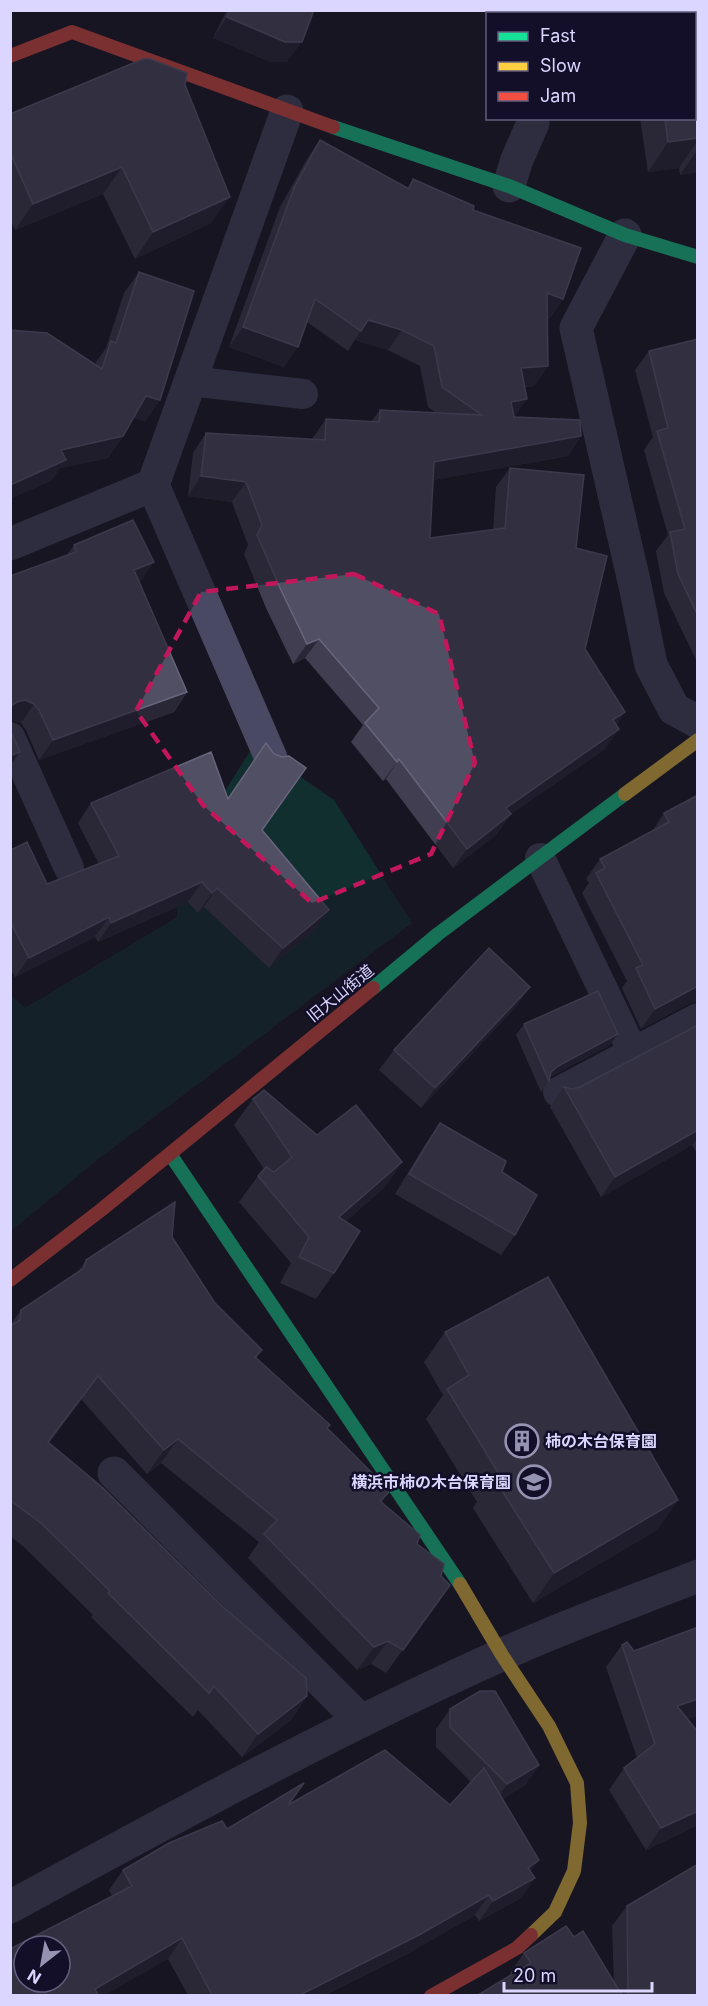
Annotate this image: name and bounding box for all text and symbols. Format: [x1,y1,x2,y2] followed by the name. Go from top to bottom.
[486,12,696,120] legend
[540,25,576,46] text: Fast
[540,55,581,76] text: Slow
[540,85,576,106] text: Jam
[303,960,377,1026] street label: 旧大山街道
[504,1423,540,1459] building icon: 柿の木台保育園
[545,1431,657,1451] place label: 柿の木台保育園
[516,1464,552,1500] school or university icon: 横浜市柿の木台保育園
[351,1472,511,1492] place label: 横浜市柿の木台保育園
[12,1934,72,1994] north arrow
[504,1955,652,1993] scale bar
[24,1965,45,1989] text: N
[513,1965,556,1986] text: 20 m

